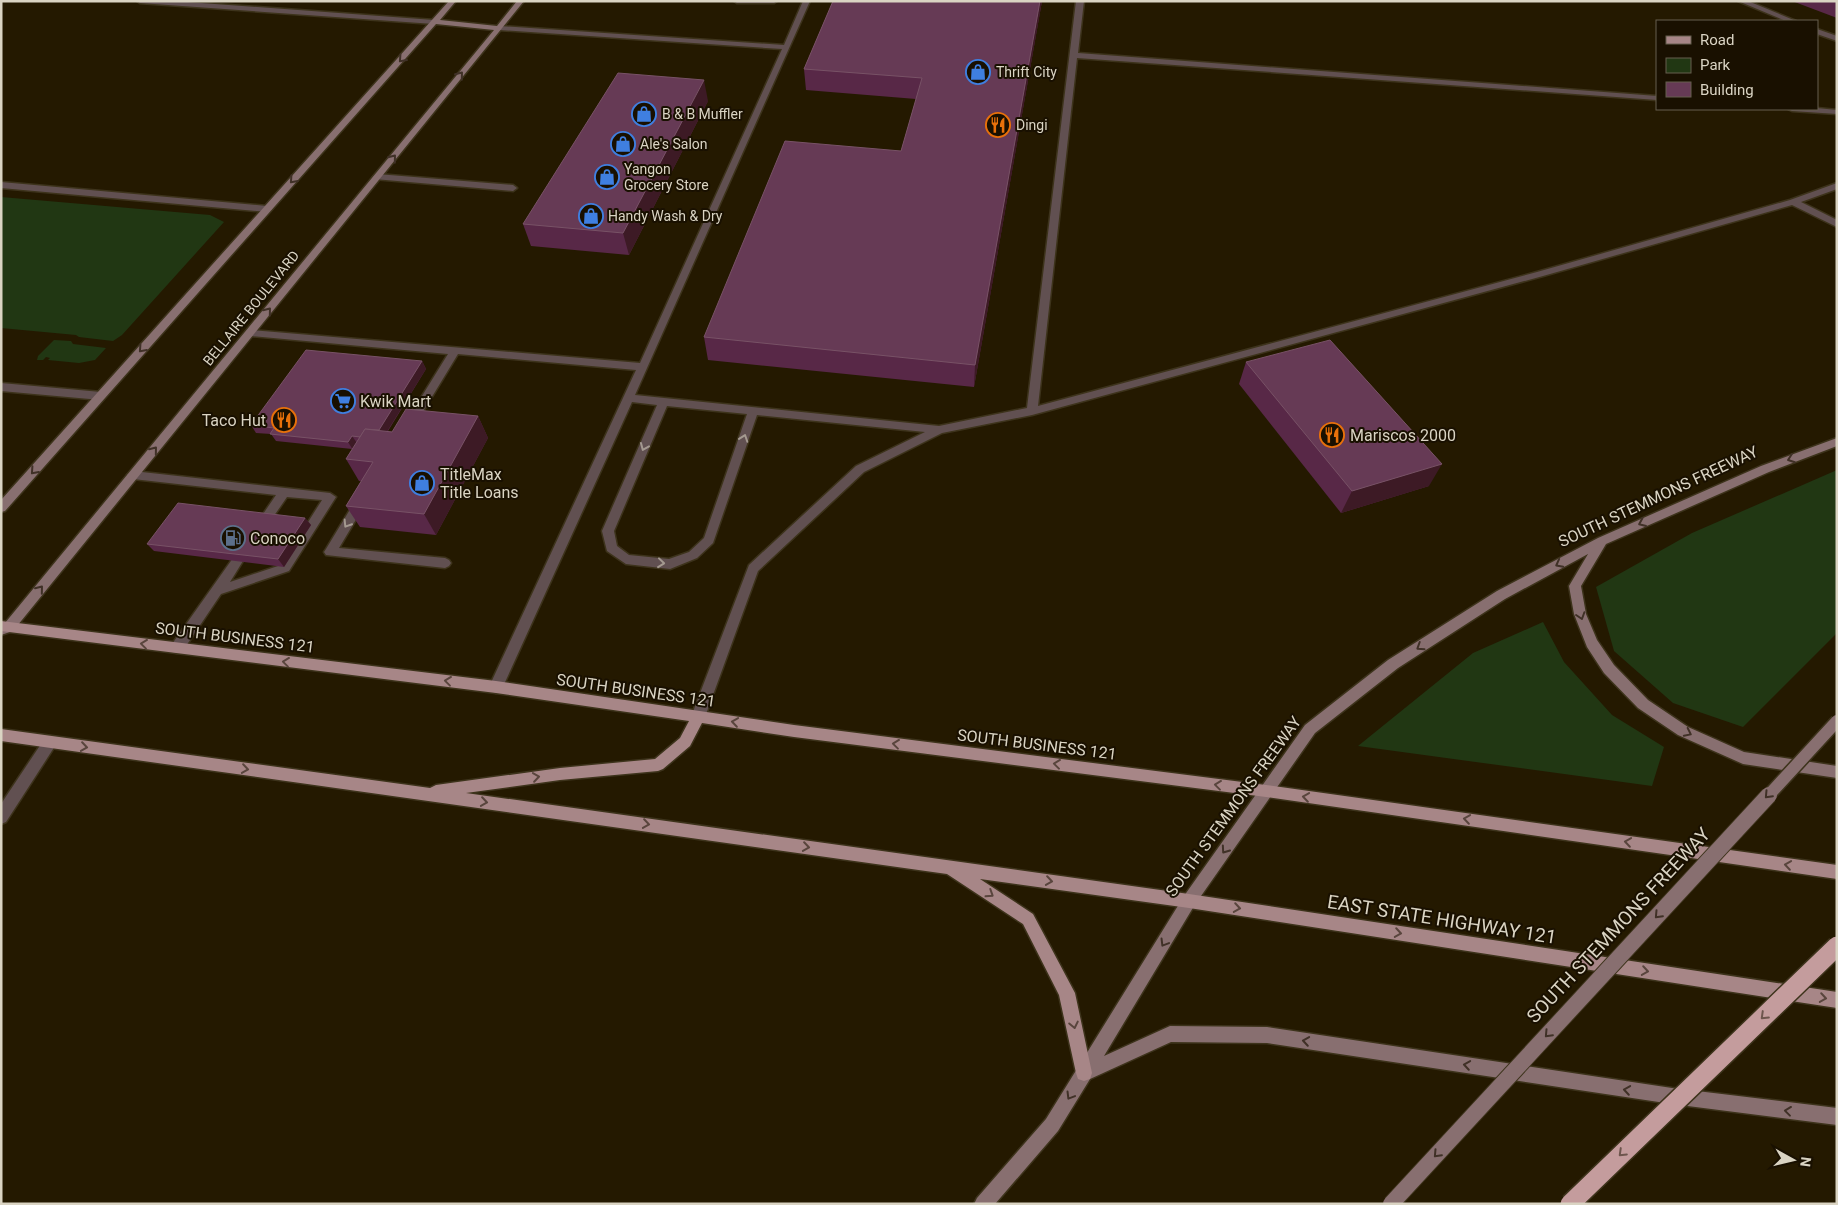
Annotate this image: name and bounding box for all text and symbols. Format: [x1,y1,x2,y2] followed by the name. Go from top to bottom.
[1656,20,1818,110] legend
[1700,31,1734,49] text: Road
[398,53,407,62] one-way arrow
[1700,56,1731,74] text: Park
[965,59,991,85] shop icon: Thrift City
[996,64,1057,80] place label: Thrift City
[455,72,463,81] one-way arrow
[1700,81,1754,99] text: Building
[631,101,657,127] shop icon: B & B Muffler
[662,106,743,122] place label: B & B Muffler
[985,112,1011,138] restaurant icon: Dingi
[1016,117,1048,133] place label: Dingi
[610,131,636,157] shop icon: Ale's Salon
[640,136,708,152] place label: Ale's Salon
[387,154,396,163] one-way arrow
[624,161,709,193] place label: Yangon Grocery Store
[594,164,620,190] shop icon: Yangon Grocery Store
[290,174,299,183] one-way arrow
[578,203,604,229] shop icon: Handy Wash & Dry
[608,208,723,224] place label: Handy Wash & Dry
[200,247,302,369] street label: BELLAIRE BOULEVARD
[263,308,271,317] one-way arrow
[139,344,148,353] one-way arrow
[330,388,356,414] supermarket icon: Kwik Mart
[360,392,431,411] place label: Kwik Mart
[271,407,297,433] restaurant icon: Taco Hut
[202,411,266,430] place label: Taco Hut
[1319,422,1345,448] restaurant icon: Mariscos 2000
[1350,426,1456,445] place label: Mariscos 2000
[738,435,748,443] one-way arrow
[639,442,650,451] one-way arrow
[1555,442,1761,551] street label: SOUTH STEMMONS FREEWAY
[148,447,156,456] one-way arrow
[1787,453,1796,463] one-way arrow
[31,465,40,474] one-way arrow
[440,465,519,502] place label: TitleMax Title Loans
[409,470,435,496] shop icon: TitleMax Title Loans
[1638,517,1647,528] one-way arrow
[344,518,354,527] one-way arrow
[220,525,246,551] fuel station icon: Conoco
[250,529,305,548] place label: Conoco
[658,557,666,568] one-way arrow
[1555,558,1564,568] one-way arrow
[34,586,42,595] one-way arrow
[1575,611,1585,620] one-way arrow
[154,618,316,657] street label: SOUTH BUSINESS 121
[140,639,148,650] one-way arrow
[1416,641,1425,650] one-way arrow
[282,657,290,668] one-way arrow
[555,670,717,711] street label: SOUTH BUSINESS 121
[443,676,451,687] one-way arrow
[1162,712,1305,900] street label: SOUTH STEMMONS FREEWAY
[730,717,738,728] one-way arrow
[956,725,1118,764] street label: SOUTH BUSINESS 121
[1683,727,1692,737] one-way arrow
[891,739,899,750] one-way arrow
[80,741,88,752] one-way arrow
[1052,760,1061,770] one-way arrow
[241,763,249,774] one-way arrow
[532,773,541,783] one-way arrow
[1214,780,1222,791] one-way arrow
[1765,790,1774,799] one-way arrow
[1301,792,1310,802] one-way arrow
[480,797,489,807] one-way arrow
[1462,815,1471,825] one-way arrow
[642,818,650,829] one-way arrow
[1522,822,1715,1028] street label: SOUTH STEMMONS FREEWAY
[1623,838,1632,848] one-way arrow
[802,841,811,851] one-way arrow
[1222,844,1231,854] one-way arrow
[1784,860,1792,871] one-way arrow
[1046,875,1054,886] one-way arrow
[984,888,993,897] one-way arrow
[1326,890,1558,949] street label: EAST STATE HIGHWAY 121
[1233,903,1241,913] one-way arrow
[1655,909,1664,918] one-way arrow
[1394,927,1402,938] one-way arrow
[1160,937,1170,946] one-way arrow
[1641,965,1649,976] one-way arrow
[1818,993,1827,1003] one-way arrow
[1761,1010,1770,1019] one-way arrow
[1068,1021,1079,1030] one-way arrow
[1545,1029,1554,1038] one-way arrow
[1302,1036,1310,1047] one-way arrow
[1462,1061,1471,1071] one-way arrow
[1623,1085,1632,1095] one-way arrow
[1066,1091,1076,1100] one-way arrow
[1784,1106,1792,1117] one-way arrow
[1768,1135,1818,1185] north arrow
[1619,1147,1628,1156] one-way arrow
[1434,1148,1443,1157] one-way arrow
[1797,1156,1814,1168] text: N

